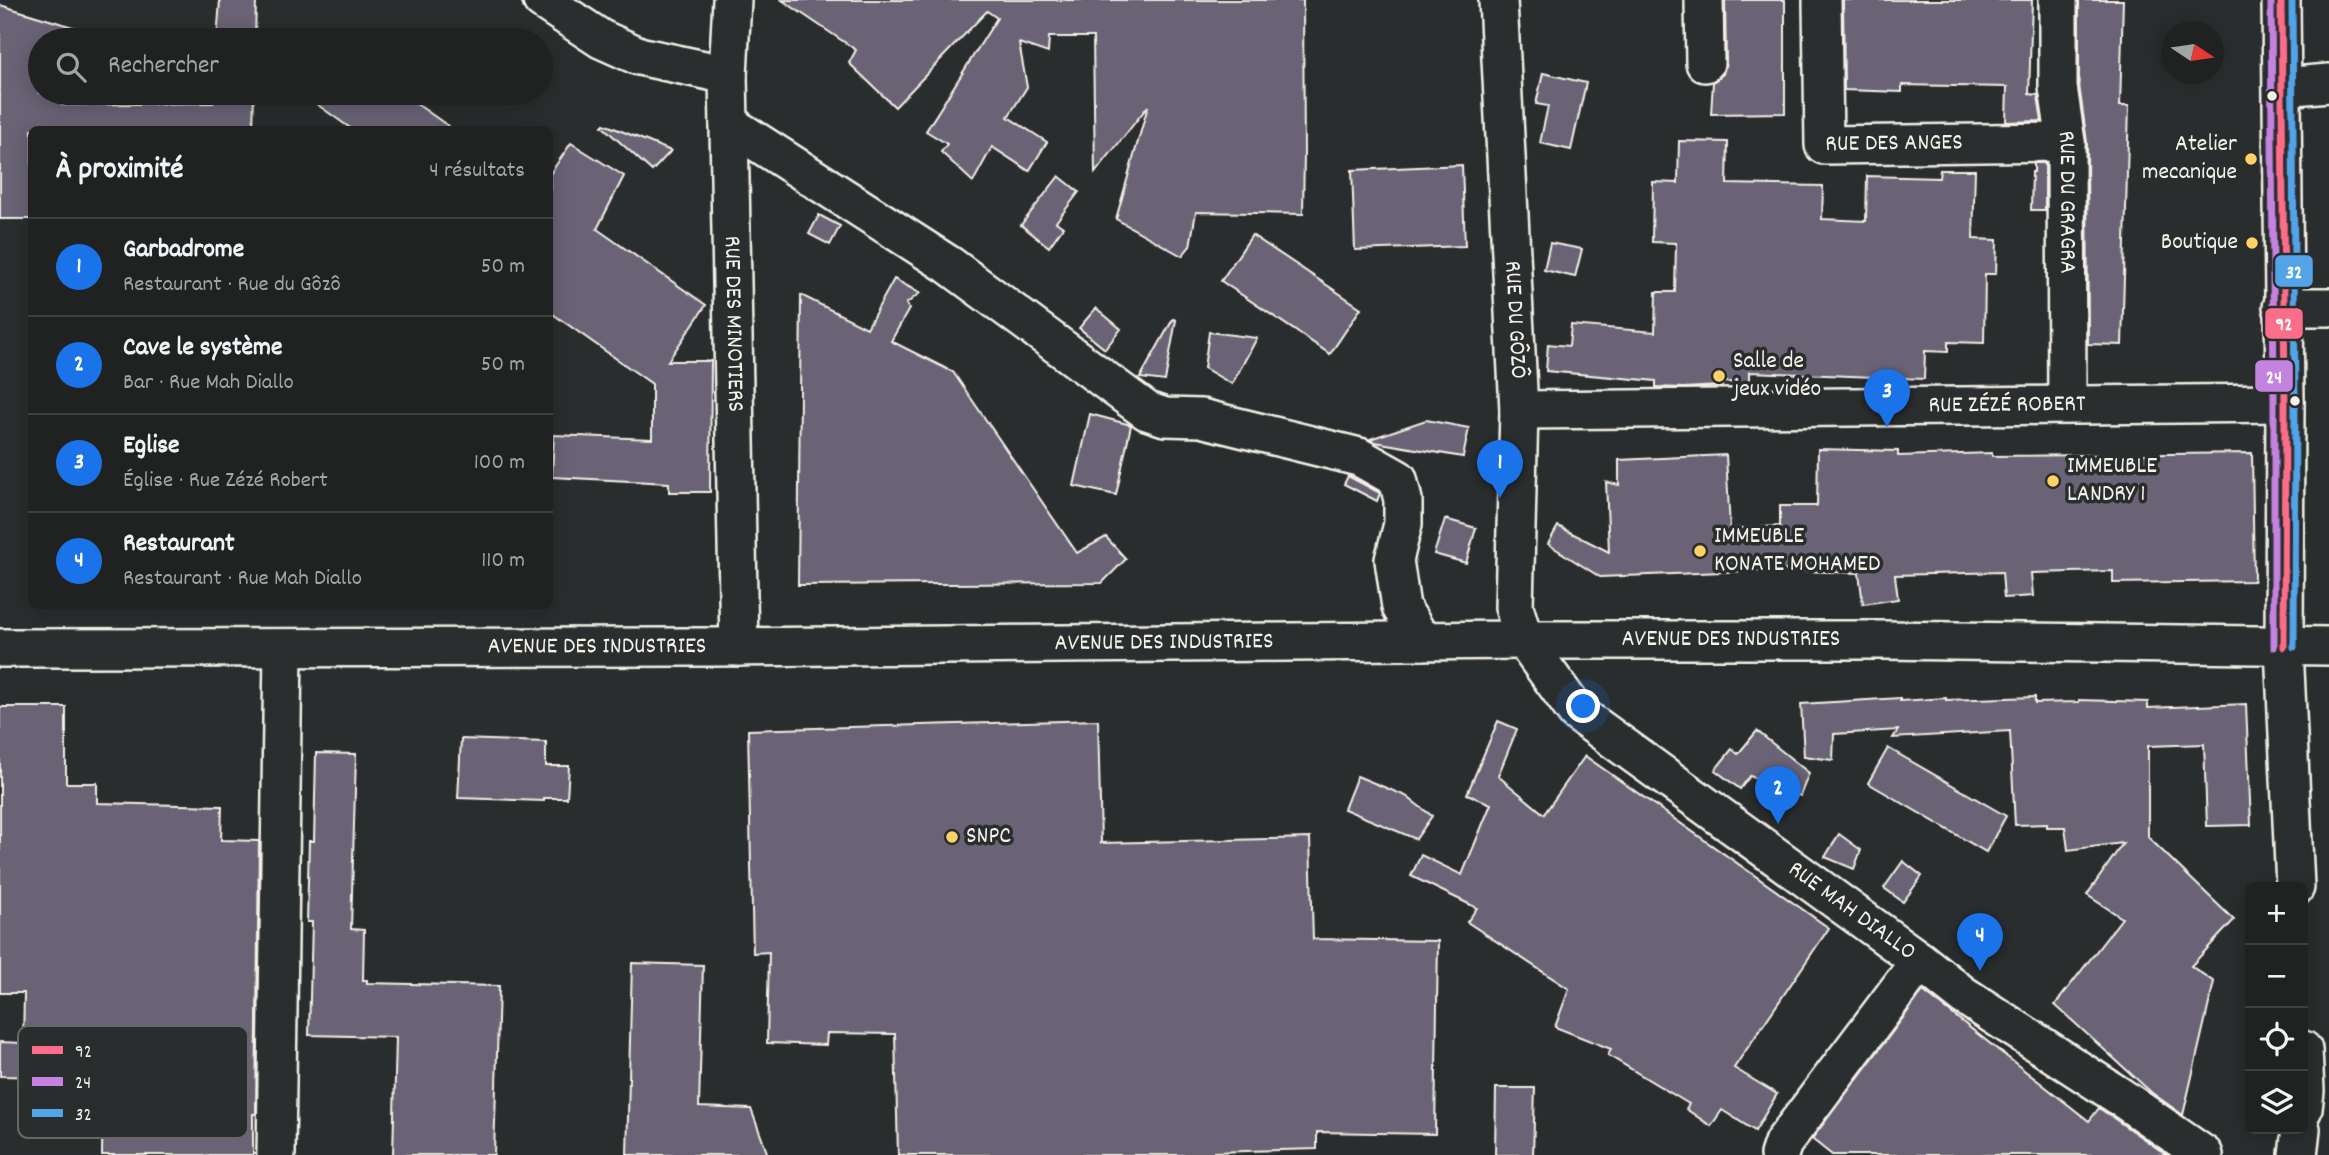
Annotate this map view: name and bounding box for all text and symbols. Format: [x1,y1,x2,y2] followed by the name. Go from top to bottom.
[2161,21,2224,84] north arrow
[28,28,553,105] search box
[52,48,90,86] icon: search
[108,48,219,85] text: Rechercher
[2265,89,2279,103] unlabelled marker
[1825,126,1963,162] street label: RUE DES ANGES
[2142,128,2237,190] place label: Atelier mecanique
[2048,129,2084,274] street label: RUE DU GRAGRA
[56,150,183,193] text: À proximité
[2243,151,2259,167] marker: Atelier mecanique
[429,155,525,188] text: 4 résultats
[2161,226,2238,260] place label: Boutique
[123,232,244,269] text: Garbadrome
[714,235,751,412] street label: RUE DES MINOTIERS
[2244,235,2260,251] marker: Boutique
[76,251,82,284] text: 1
[481,251,525,284] text: 50 m
[2274,254,2314,288] line badge: 32
[1494,260,1534,379] street label: RUE DU GÔZÔ
[2286,261,2302,288] text: 32
[123,269,341,302] text: Restaurant · Rue du Gôzô
[2264,307,2304,340] line badge: 92
[2275,313,2293,340] text: 92
[123,330,282,367] text: Cave le système
[1731,345,1821,407] place label: Salle de jeux vidéo
[74,349,84,382] text: 2
[481,349,525,382] text: 50 m
[2254,359,2294,393] line badge: 24
[2266,366,2282,393] text: 24
[123,367,294,400] text: Bar · Rue Mah Diallo
[1711,368,1727,384] marker: Salle de jeux vidéo
[1864,369,1910,427] pin: 3
[1928,388,2086,423] street label: RUE ZÉZÉ ROBERT
[2288,394,2302,408] unlabelled marker
[123,428,180,465] text: Eglise
[1477,440,1523,498] pin: 1
[74,447,84,480] text: 3
[474,447,525,480] text: 100 m
[2067,450,2157,512] place label: IMMEUBLE LANDRY 1
[123,465,328,498] text: Église · Rue Zézé Robert
[2045,473,2061,489] marker: IMMEUBLE LANDRY 1
[1714,520,1880,582] place label: IMMEUBLE KONATE MOHAMED
[123,526,235,563] text: Restaurant
[1692,543,1708,559] marker: IMMEUBLE KONATE MOHAMED
[74,545,84,578] text: 4
[481,545,525,578] text: 110 m
[123,563,362,596] text: Restaurant · Rue Mah Diallo
[1622,623,1840,657] street label: AVENUE DES INDUSTRIES
[1054,625,1274,661] street label: AVENUE DES INDUSTRIES
[488,630,706,664] street label: AVENUE DES INDUSTRIES
[1566,689,1600,723] your location
[1755,766,1801,824] pin: 2
[966,820,1011,854] place label: SNPC
[944,829,960,845] marker: SNPC
[1780,853,1923,969] street label: RUE MAH DIALLO
[2245,882,2308,1134] map controls
[2245,882,2308,945] button: +
[1957,913,2003,971] pin: 4
[2245,945,2308,1008] button: −
[2245,1008,2308,1071] button: locate
[18,1026,248,1138] legend
[75,1040,92,1067] text: 92
[75,1071,91,1098] text: 24
[2245,1071,2308,1134] button: layers
[75,1103,92,1130] text: 32

